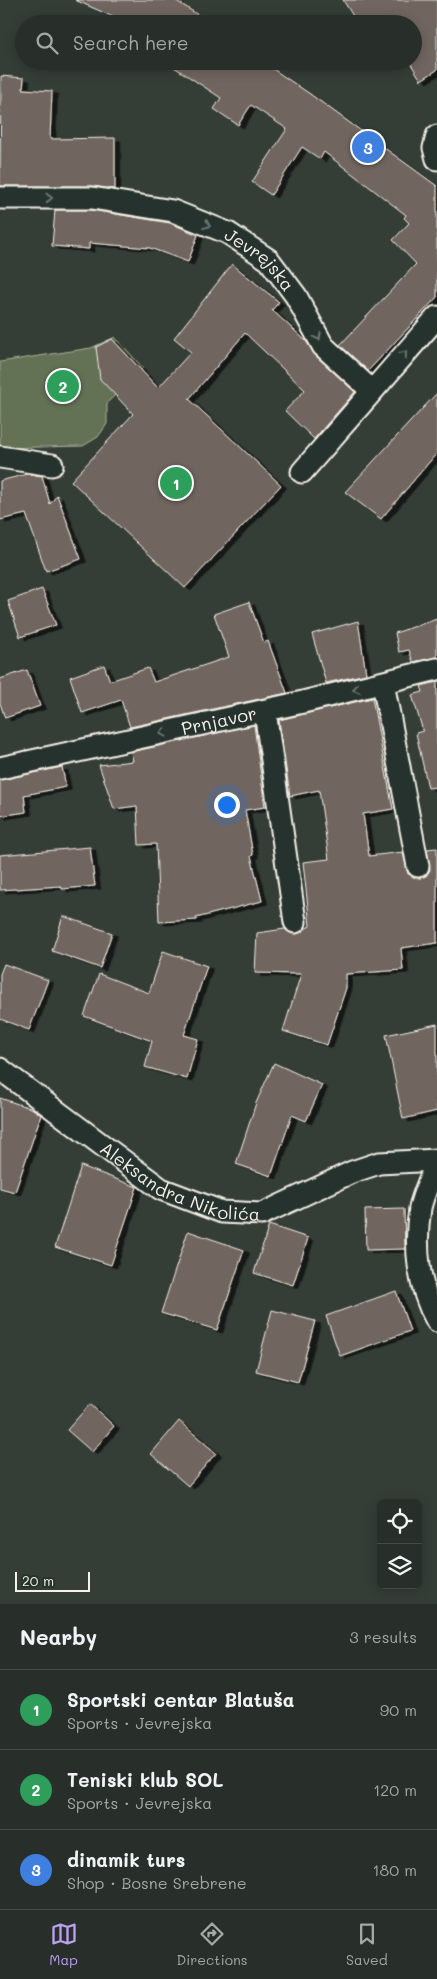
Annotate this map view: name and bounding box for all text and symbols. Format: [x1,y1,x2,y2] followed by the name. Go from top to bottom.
[15,15,422,70] search box
[33,29,61,57] icon: search
[73,30,189,55] text: Search here
[352,128,384,166] pin: 3
[45,193,53,203] one-way arrow
[203,219,211,229] one-way arrow
[220,222,300,296] street label: Jevrejska
[312,332,322,341] one-way arrow
[398,351,407,360] one-way arrow
[47,367,79,405] pin: 2
[160,464,192,502] pin: 1
[351,683,360,694] one-way arrow
[179,700,259,740] street label: Prnjavor
[159,727,168,738] one-way arrow
[214,792,240,818] your location
[95,1136,261,1226] street label: Aleksandra Nikolića
[377,1499,422,1589] map controls
[377,1499,422,1544] button: locate
[377,1544,422,1589] button: layers
[15,1569,90,1592] scale bar
[22,1571,54,1590] text: 20 m
[20,1623,97,1650] text: Nearby
[349,1626,417,1647] text: 3 results
[67,1687,294,1712] text: Sportski centar Blatuša
[32,1699,40,1720] text: 1
[380,1699,417,1720] text: 90 m
[67,1712,212,1733] text: Sports · Jevrejska
[67,1767,224,1792] text: Teniski klub SOL
[32,1779,40,1800] text: 2
[373,1779,417,1800] text: 120 m
[67,1792,212,1813] text: Sports · Jevrejska
[67,1847,185,1872] text: dinamik turs
[31,1859,41,1880] text: 3
[372,1859,417,1880] text: 180 m
[67,1872,247,1893] text: Shop · Bosne Srebrene
[49,1920,78,1969] tab: Map
[176,1920,248,1969] tab: Directions
[346,1920,388,1969] tab: Saved

